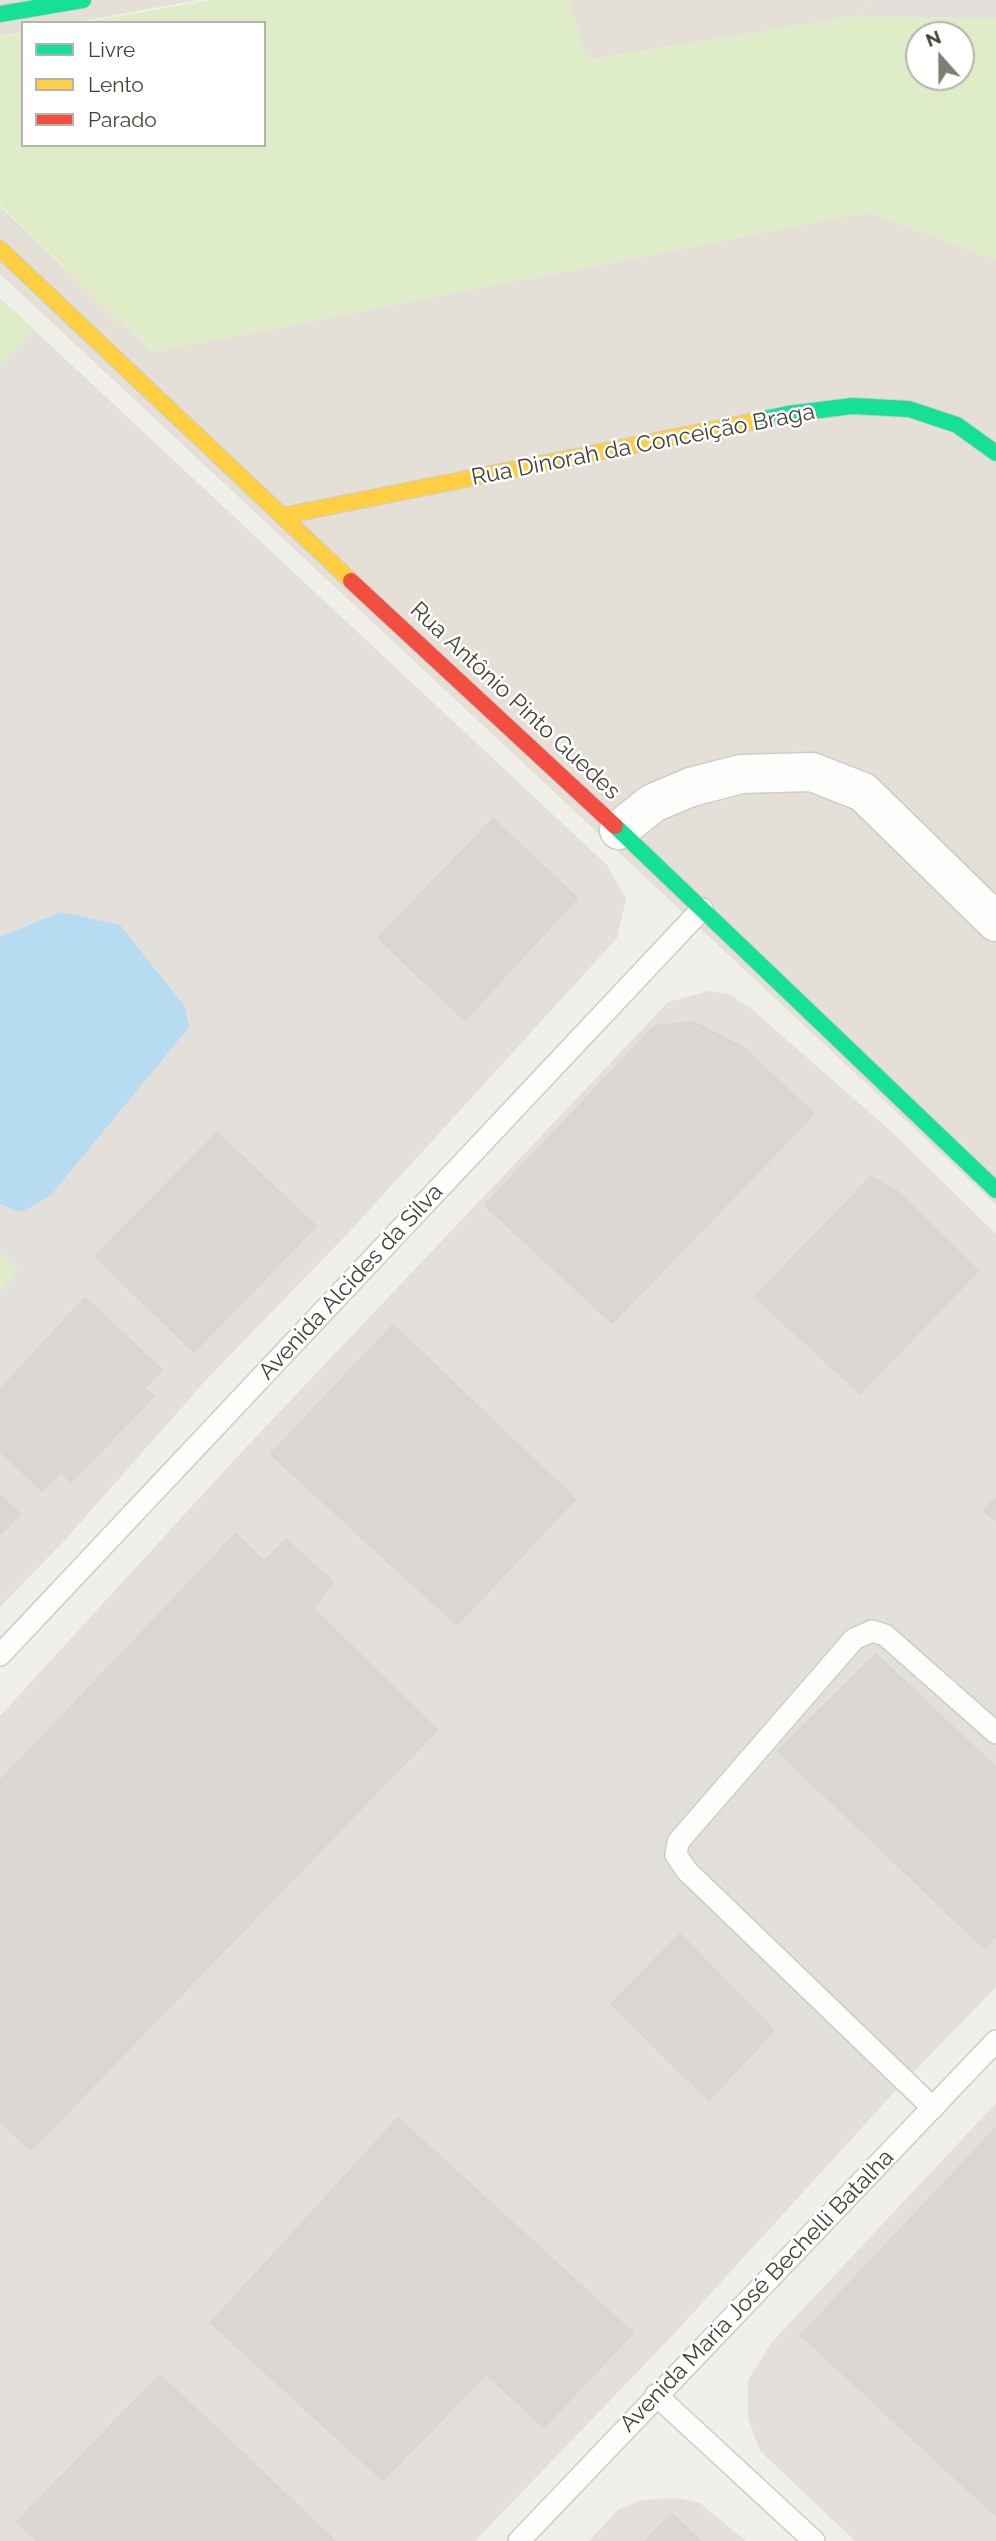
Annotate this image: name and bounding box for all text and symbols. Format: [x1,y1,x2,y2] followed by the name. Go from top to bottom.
[21,21,266,147] legend
[905,21,975,91] north arrow
[922,25,944,51] text: N
[88,37,135,62] text: Livre
[88,72,144,97] text: Lento
[88,107,157,132] text: Parado
[469,398,817,492] street label: Rua Dinorah da Conceição Braga
[404,596,626,806] street label: Rua Antônio Pinto Guedes
[253,1178,449,1386] street label: Avenida Alcides da Silva
[614,2144,900,2438] street label: Avenida Maria José Bechelli Batalha

